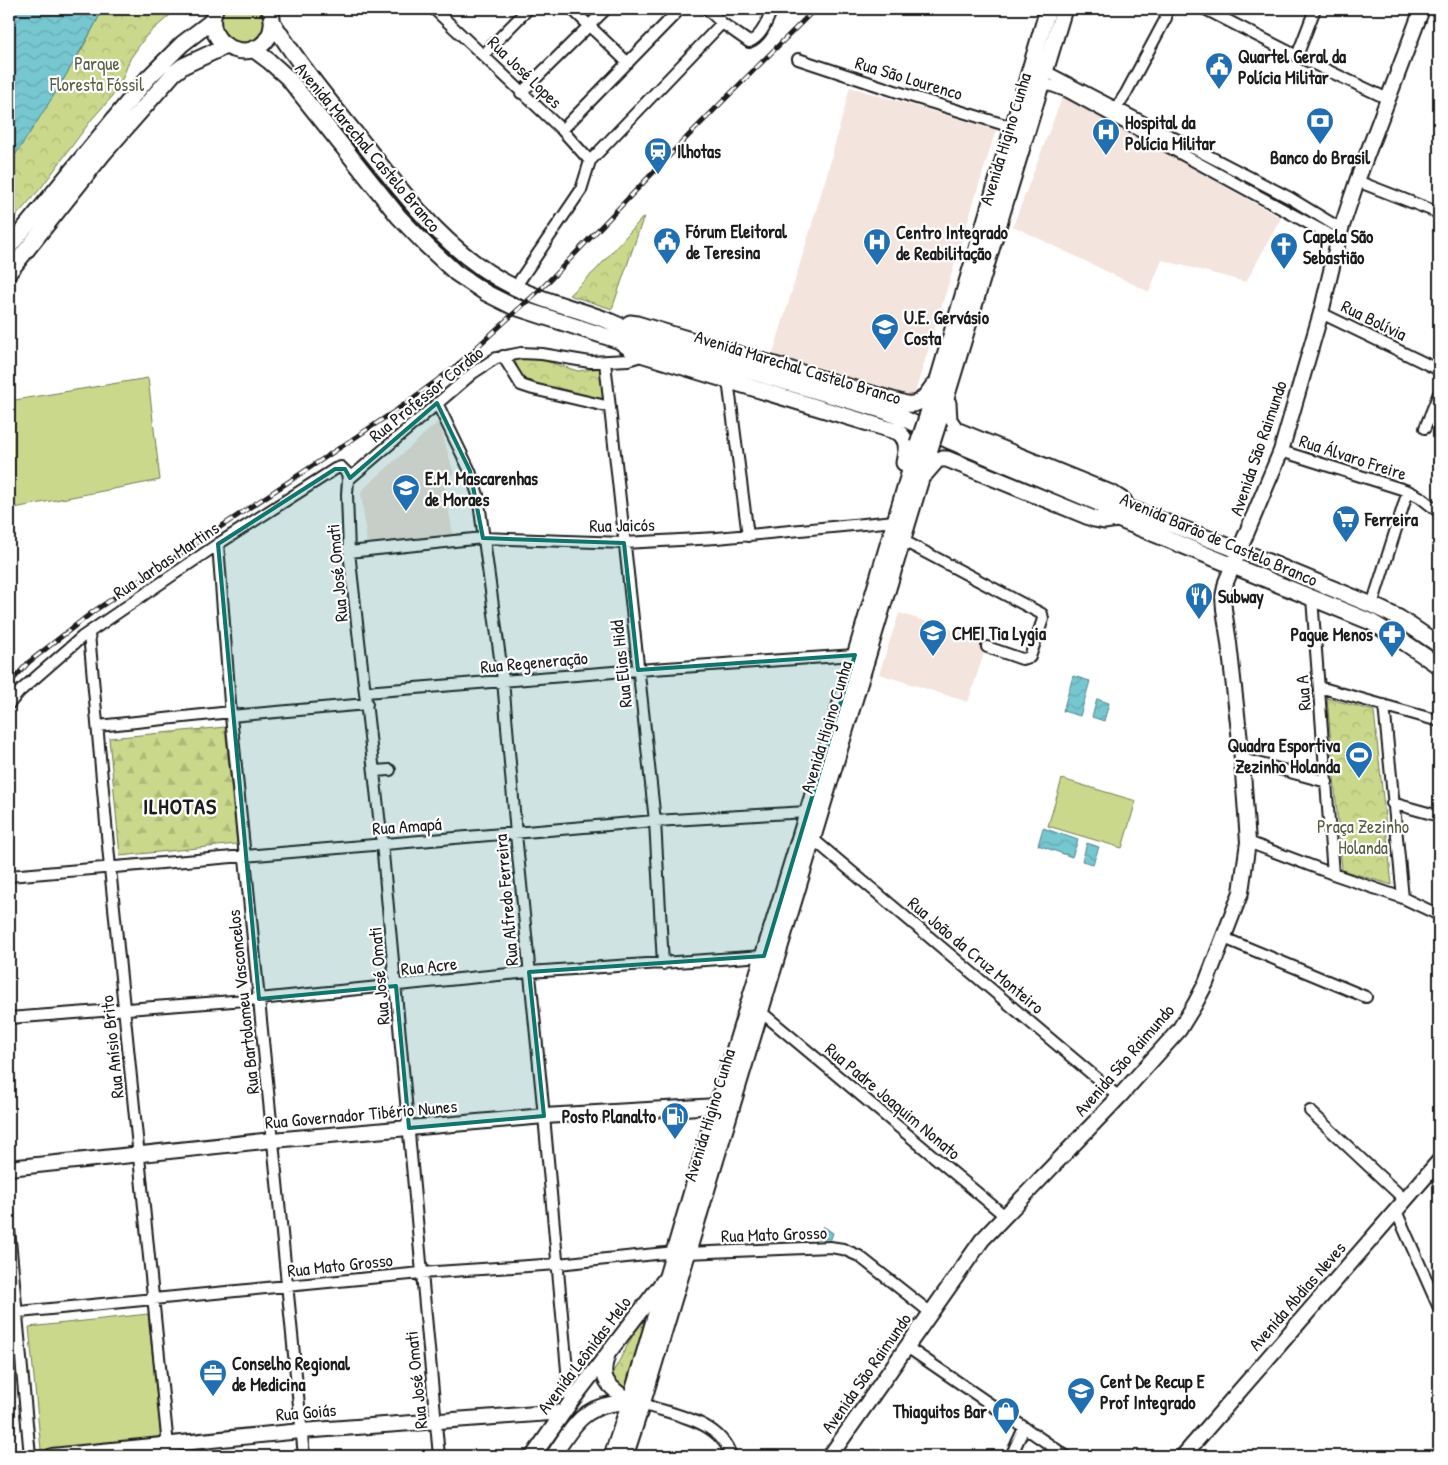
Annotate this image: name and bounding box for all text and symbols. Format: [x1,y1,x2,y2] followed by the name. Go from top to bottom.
[482,30,568,114] street label: Rua José Lopes
[1238,44,1347,90] place label: Quartel Geral da Polícia Militar
[852,50,966,106] street label: Rua São Lourenco
[49,51,144,97] park label: Parque Floresta Fóssil
[1204,51,1234,90] public building icon: Quartel Geral da Polícia Militar
[289,57,447,237] street label: Avenida Marechal Castelo Branco
[973,70,1037,208] street label: Avenida Higino Cunha
[1305,106,1335,145] bank icon: Banco do Brasil
[1125,110,1216,156] place label: Hospital da Polícia Militar
[1091,117,1121,156] hospital icon: Hospital da Polícia Militar
[643,136,673,175] station icon: Ilhotas
[677,139,721,164] place label: Ilhotas
[1270,145,1371,170] place label: Banco do Brasil
[685,219,788,265] place label: Fórum Eleitoral de Teresina
[896,220,1008,266] place label: Centro Integrado de Reabilitação
[1303,224,1374,270] place label: Capela São Sebastião
[652,226,682,265] public building icon: Fórum Eleitoral de Teresina
[862,227,892,266] hospital icon: Centro Integrado de Reabilitação
[1269,231,1299,270] church icon: Capela São Sebastião
[1337,293,1411,347] street label: Rua Bolívia
[904,305,990,351] place label: U.E. Gervásio Costa
[870,312,900,351] school or university icon: U.E. Gervásio Costa
[692,324,904,410] street label: Avenida Marechal Castelo Branco
[363,340,489,448] street label: Rua Professor Cordão
[1223,377,1293,519] street label: Avenida São Raimundo
[1296,428,1410,486] street label: Rua Álvaro Freire
[425,466,538,512] place label: E.M. Mascarenhas de Moraes
[391,473,421,512] school or university icon: E.M. Mascarenhas de Moraes
[1116,486,1322,592] street label: Avenida Barão de Castelo Branco
[1331,504,1361,543] supermarket icon: Ferreira
[1364,507,1419,532] place label: Ferreira
[589,512,655,538] street label: Rua Jaicós
[108,515,224,605] street label: Rua Jarbas Martins
[320,523,354,623] street label: Rua José Omati
[1184,581,1214,620] restaurant icon: Subway
[1218,584,1264,610] place label: Subway
[918,618,948,657] school or university icon: CMEI Tia Lygia
[604,619,638,709] street label: Rua Elias Hidd
[1377,619,1407,658] pharmacy icon: Pague Menos
[952,621,1047,647] place label: CMEI Tia Lygia
[1291,622,1373,648] place label: Pague Menos
[479,645,589,679] street label: Rua Regeneração
[794,658,858,796] street label: Avenida Higino Cunha
[1289,674,1317,712] street label: Rua A
[1228,733,1341,779] place label: Quadra Esportiva Zezinho Holanda
[1344,740,1374,779] sports icon: Quadra Esportiva Zezinho Holanda
[143,791,217,821] district label: ILHOTAS
[372,811,442,841] street label: Rua Amapá
[1317,814,1409,860] park label: Praça Zezinho Holanda
[488,833,524,967] street label: Rua Alfredo Ferreira
[903,891,1049,1019] street label: Rua João da Cruz Monteiro
[221,908,265,1096] street label: Rua Bartolomeu Vasconcelos
[362,926,396,1026] street label: Rua José Omati
[400,951,458,981] street label: Rua Acre
[94,994,130,1100] street label: Rua Anísio Brito
[1068,998,1180,1122] street label: Avenida São Raimundo
[820,1037,966,1165] street label: Rua Padre Joaquim Nonato
[677,1046,741,1184] street label: Avenida Higino Cunha
[264,1093,458,1135] street label: Rua Governador Tibério Nunes
[660,1101,690,1140] fuel station icon: Posto Planalto
[562,1104,657,1129] place label: Posto Planalto
[721,1220,827,1248] street label: Rua Mato Grosso
[1243,1236,1351,1356] street label: Avenida Abdias Neves
[286,1247,394,1283] street label: Rua Mato Grosso
[531,1291,637,1419] street label: Avenida Leônidas Melo
[815,1308,917,1438] street label: Avenida São Raimundo
[398,1330,434,1430] street label: Rua José Omati
[232,1351,351,1397] place label: Conselho Regional de Medicina
[198,1358,228,1397] office icon: Conselho Regional de Medicina
[1100,1369,1206,1416] place label: Cent De Recup E Prof Integrado
[1066,1376,1096,1415] school or university icon: Cent De Recup E Prof Integrado
[991,1396,1021,1435] shop icon: Thiaguitos Bar
[275,1397,337,1427] street label: Rua Goiás
[892,1399,987,1425] place label: Thiaguitos Bar

